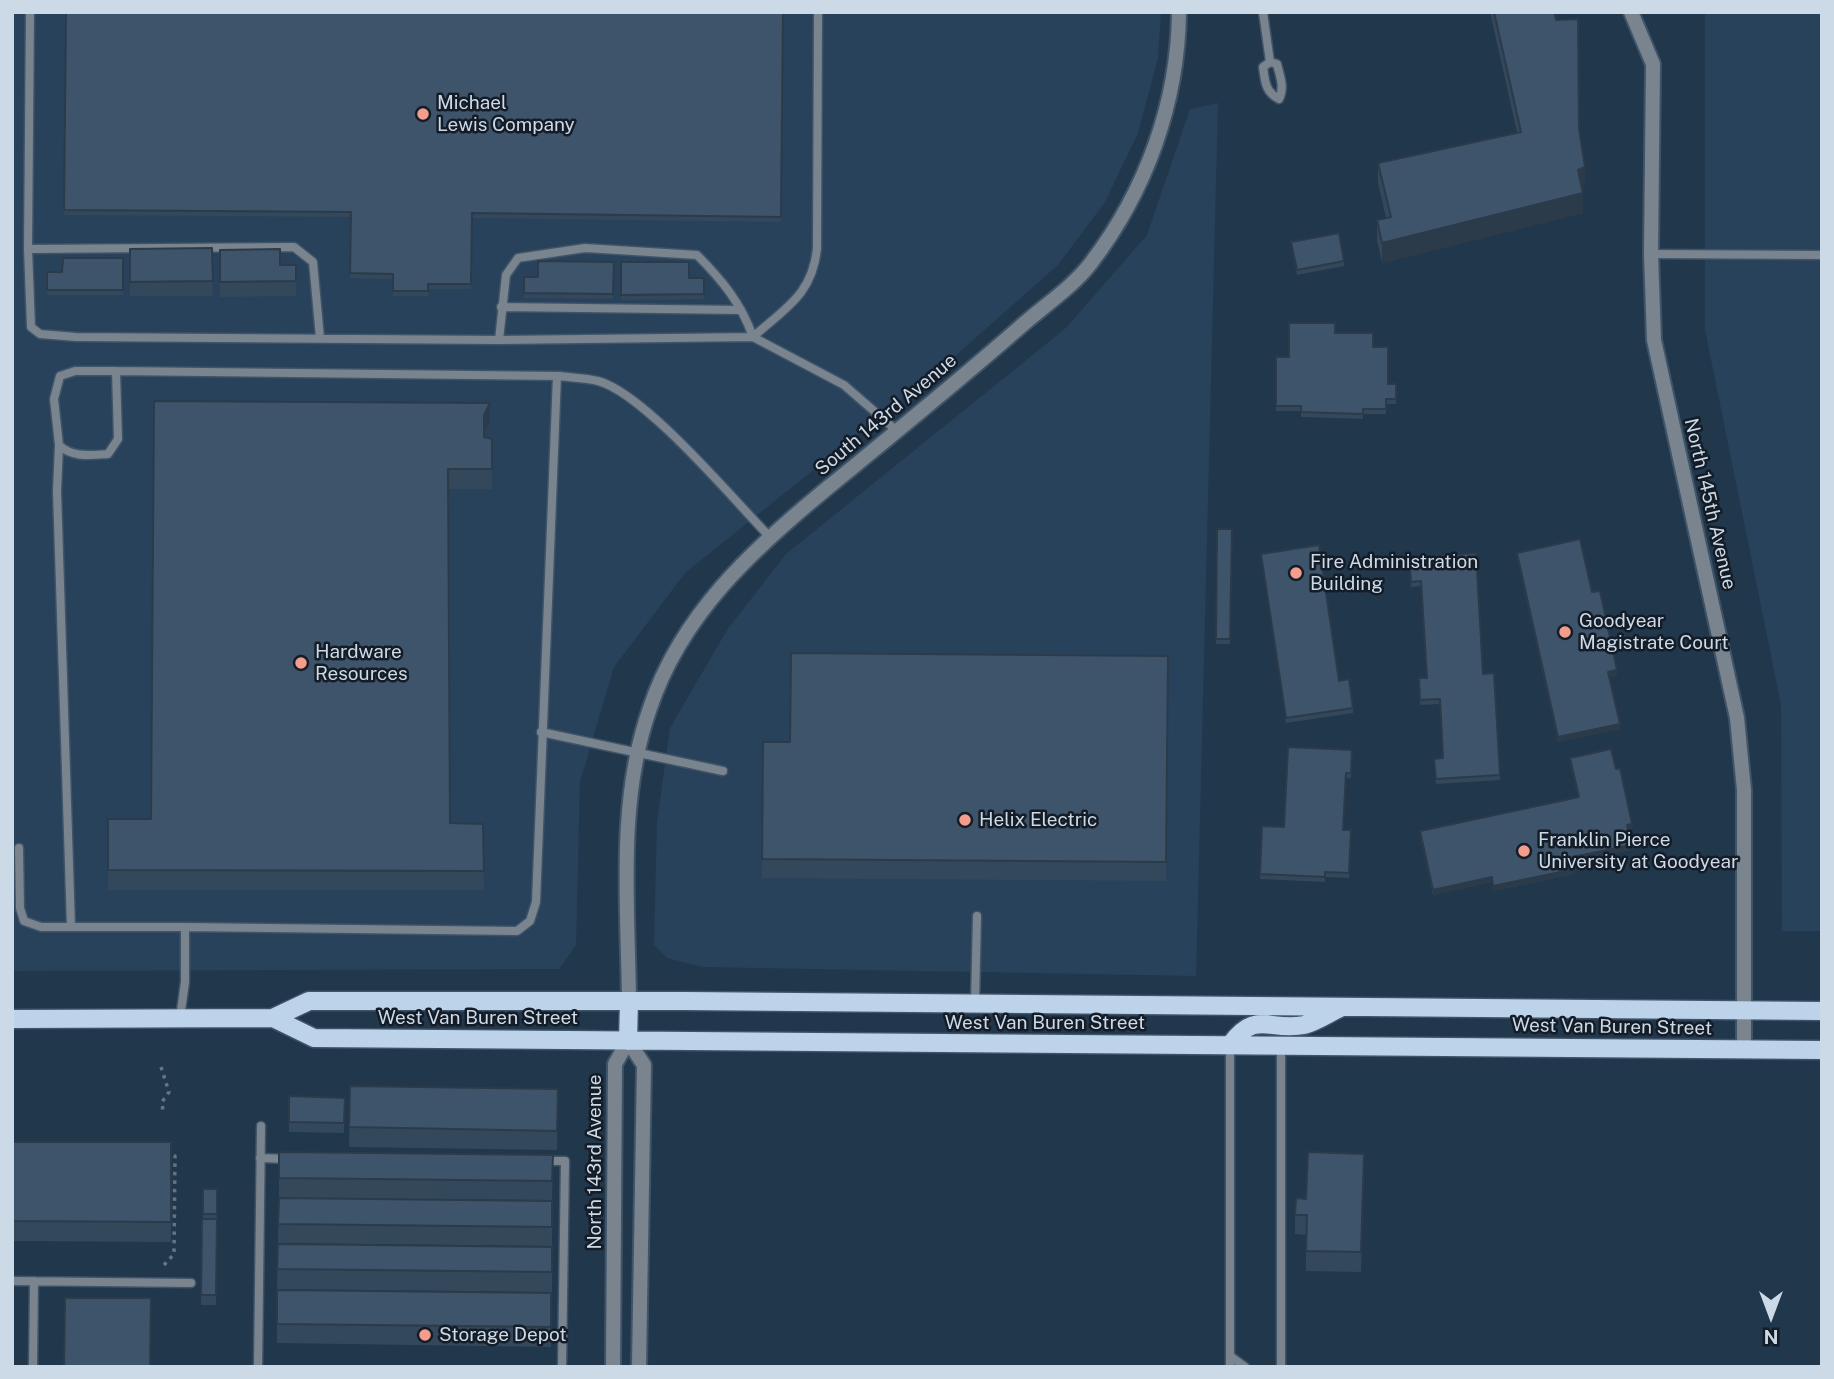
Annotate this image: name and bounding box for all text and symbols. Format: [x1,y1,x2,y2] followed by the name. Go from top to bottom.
[437,92,575,136] place label: Michael Lewis Company
[415,106,431,122] marker: Michael Lewis Company
[811,349,961,481] street label: South 143rd Avenue
[1679,416,1741,592] street label: North 145th Avenue
[1310,551,1478,595] place label: Fire Administration Building
[1288,565,1304,581] marker: Fire Administration Building
[1579,610,1729,654] place label: Goodyear Magistrate Court
[1557,624,1573,640] marker: Goodyear Magistrate Court
[315,641,408,685] place label: Hardware Resources
[293,655,309,671] marker: Hardware Resources
[979,809,1097,831] place label: Helix Electric
[957,812,973,828] marker: Helix Electric
[1538,829,1738,873] place label: Franklin Pierce University at Goodyear
[1516,843,1532,859] marker: Franklin Pierce University at Goodyear
[378,1007,578,1029] street label: West Van Buren Street
[945,1012,1145,1034] street label: West Van Buren Street
[1512,1014,1712,1040] street label: West Van Buren Street
[584,1074,606,1250] street label: North 143rd Avenue
[1736,1281,1806,1351] north arrow
[439,1324,567,1346] place label: Storage Depot
[1764,1326,1778,1348] text: N
[417,1327,433,1343] marker: Storage Depot

